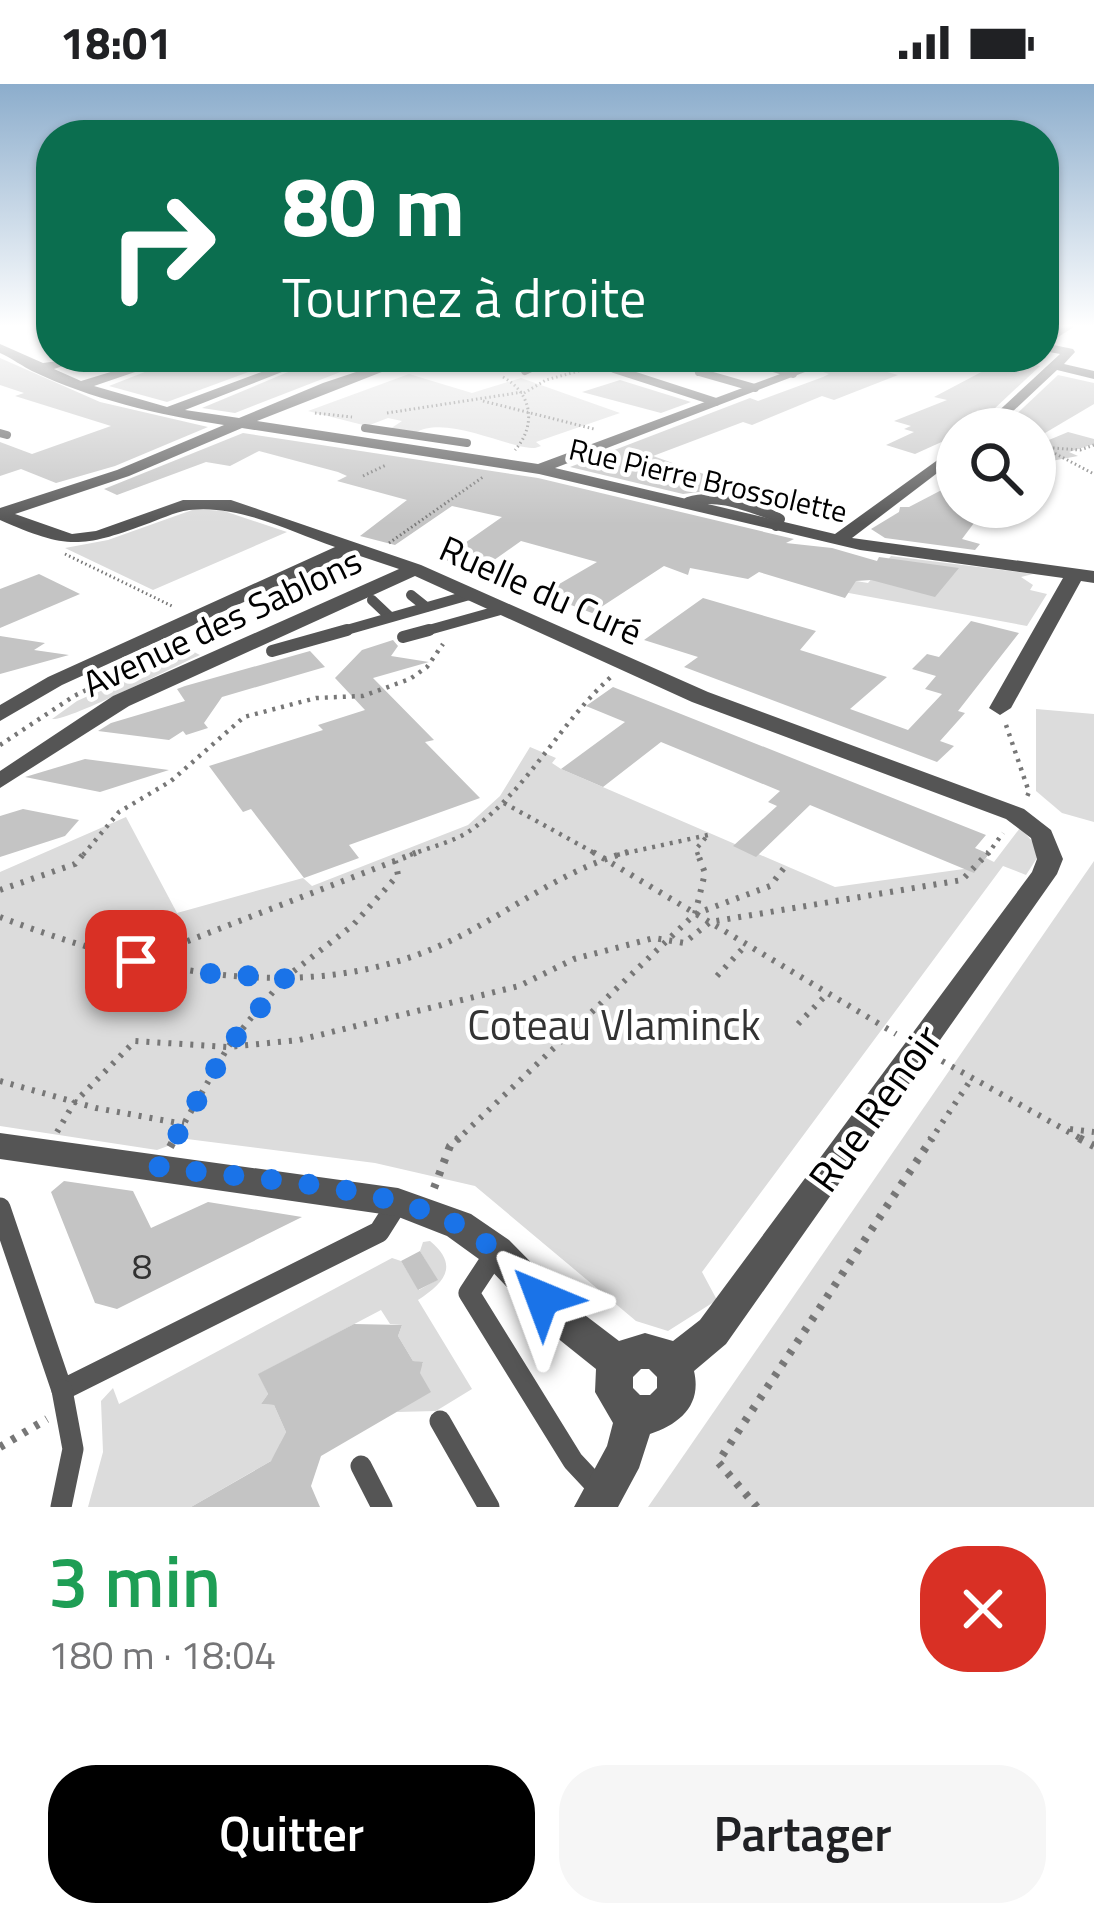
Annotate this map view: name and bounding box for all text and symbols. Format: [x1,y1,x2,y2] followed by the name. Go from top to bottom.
[60,8,172,76] text: 18:01
[282,141,465,269] text: 80 m
[84,168,240,324] icon: right
[282,256,646,338] text: Tournez à droite
[936,408,1056,528] map controls
[936,408,1056,528] button: search
[565,426,852,534] street label: Rue Pierre Brossolette
[431,520,651,659] street label: Ruelle du Curé
[73,533,370,710] street label: Avenue des Sablons
[85,910,187,1012] pin
[103,928,169,994] icon: arrive
[467,992,761,1056] park label: Coteau Vlaminck
[791,1010,957,1205] street label: Rue Renoir
[479,1235,605,1361] position arrow
[132,1238,152,1293] house number: 8
[48,1525,221,1635] text: 3 min
[920,1546,1046,1672] button: close
[48,1625,276,1684] text: 180 m · 18:04
[48,1765,535,1903] button: Quitter
[559,1765,1046,1903] button: Partager

